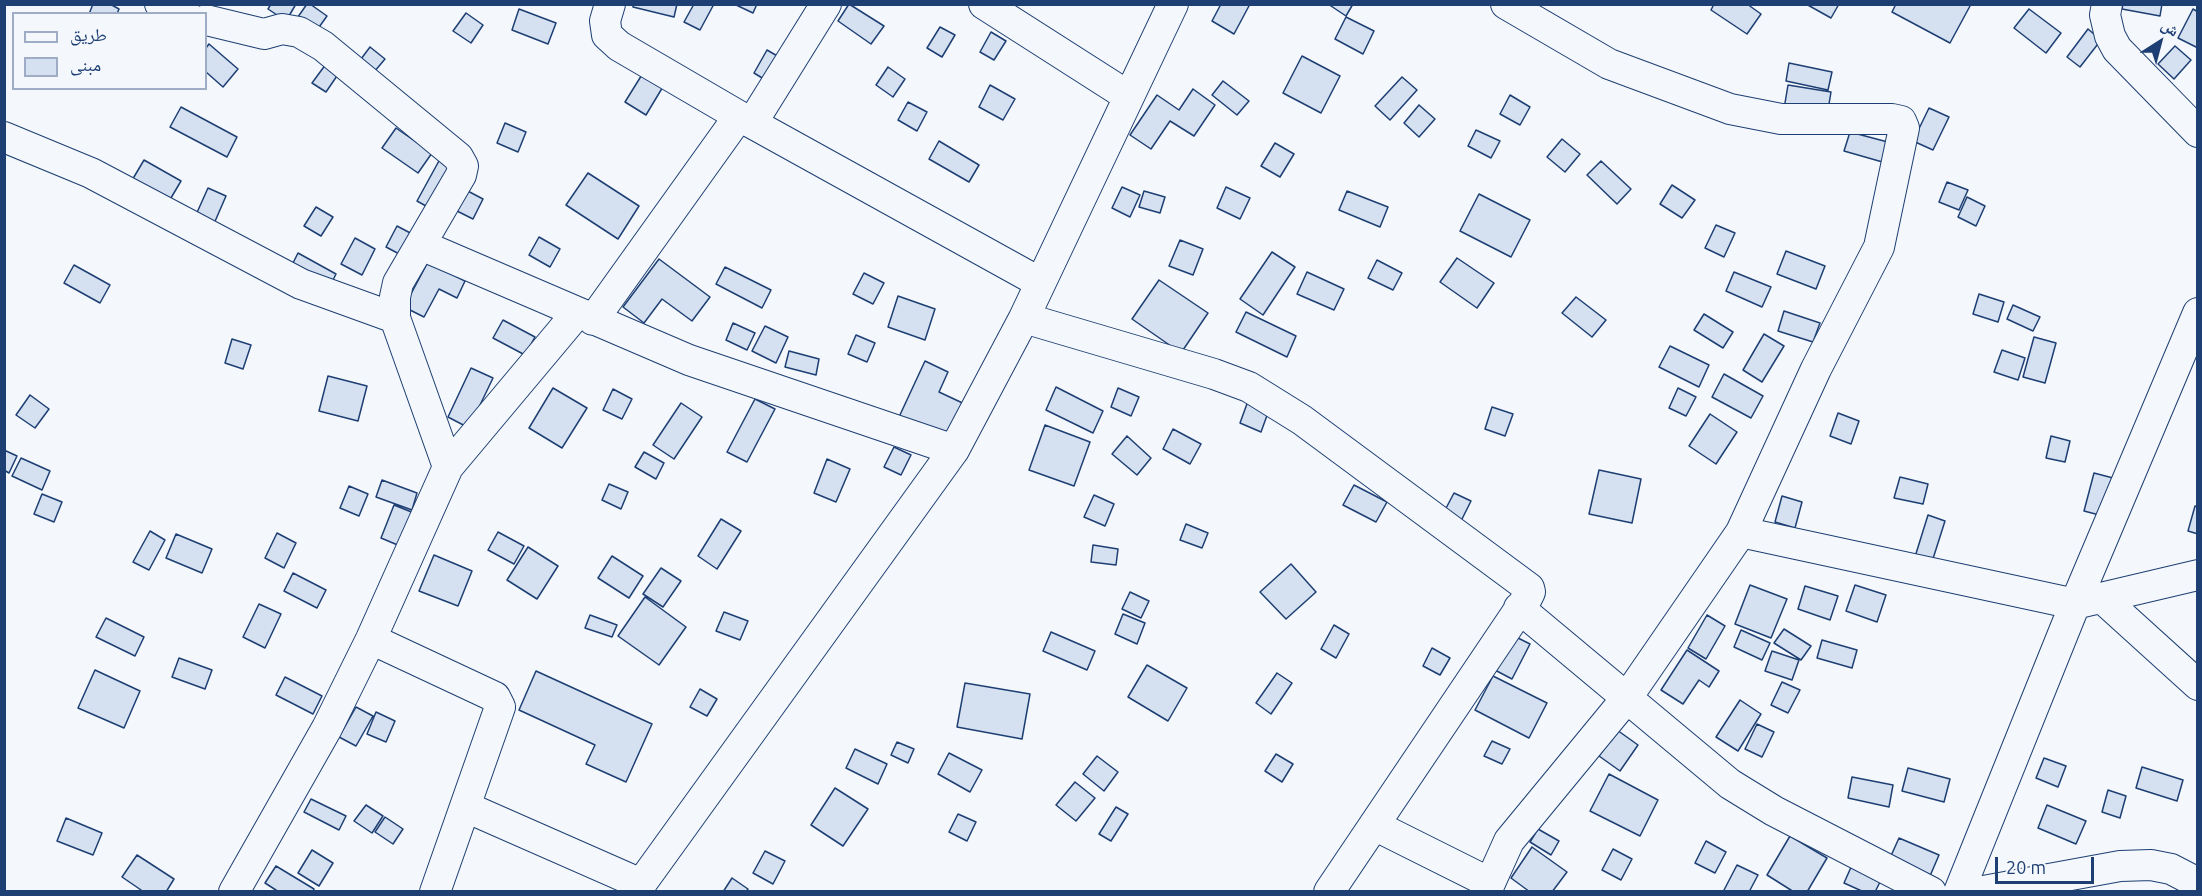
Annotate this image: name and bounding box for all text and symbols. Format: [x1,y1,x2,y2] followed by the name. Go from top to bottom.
[12,12,207,90] legend
[2130,12,2190,72] north arrow
[2158,15,2183,40] text: ش
[70,24,107,44] text: طريق
[70,54,101,74] text: مبنى
[1998,845,2097,883] scale bar
[2006,857,2046,877] text: 20 m

